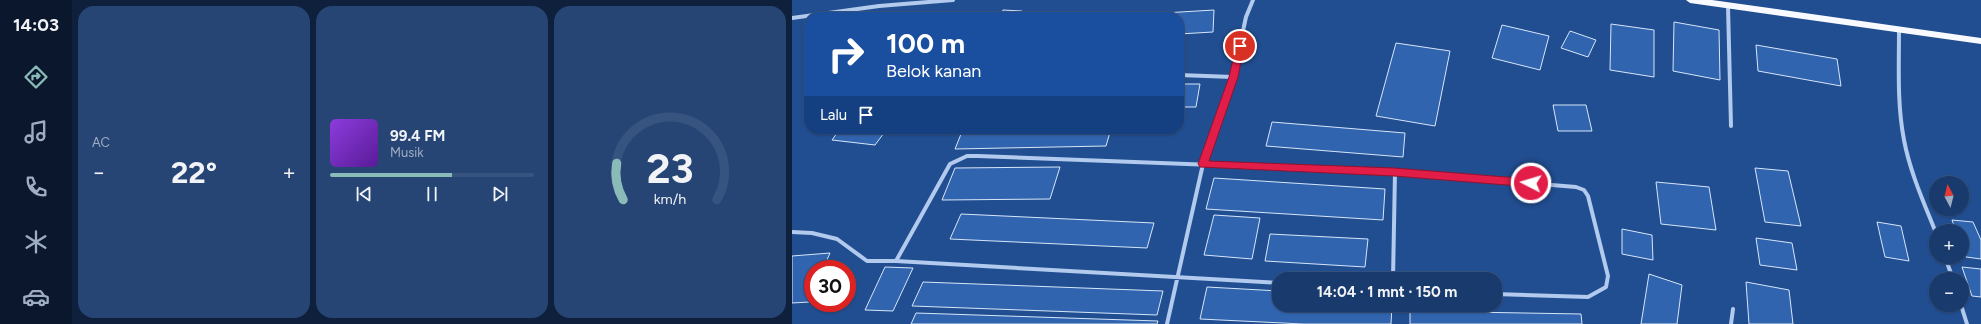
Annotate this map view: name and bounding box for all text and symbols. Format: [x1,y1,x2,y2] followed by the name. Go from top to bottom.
[13,14,59,36] text: 14:03
[886,26,965,60] text: 100 m
[820,28,872,80] icon: right
[1223,29,1257,63] pin
[1229,35,1251,57] icon: arrive
[886,60,981,82] text: Belok kanan
[22,63,50,91] icon: directions
[855,104,877,126] icon: arrive
[820,106,847,124] text: Lalu
[22,118,50,146] icon: music
[390,127,445,145] text: 99.4 FM
[92,135,110,150] text: AC
[646,143,694,193] text: 23
[390,145,424,160] text: Musik
[171,154,217,191] text: 22°
[92,159,106,186] text: −
[282,159,296,186] text: +
[1510,162,1552,204] position arrow
[22,173,50,201] icon: phone
[1929,176,1969,216] north arrow
[1929,176,1969,312] map controls
[353,183,375,205] icon: previous
[421,183,443,205] icon: pause
[489,183,511,205] icon: next
[654,190,686,208] text: km/h
[1929,224,1969,264] button: +
[22,228,50,256] icon: climate
[804,260,856,312] speed limit sign: 30
[1929,272,1969,312] button: −
[22,283,50,311] icon: car
[1317,283,1457,301] text: 14:04 · 1 mnt · 150 m

